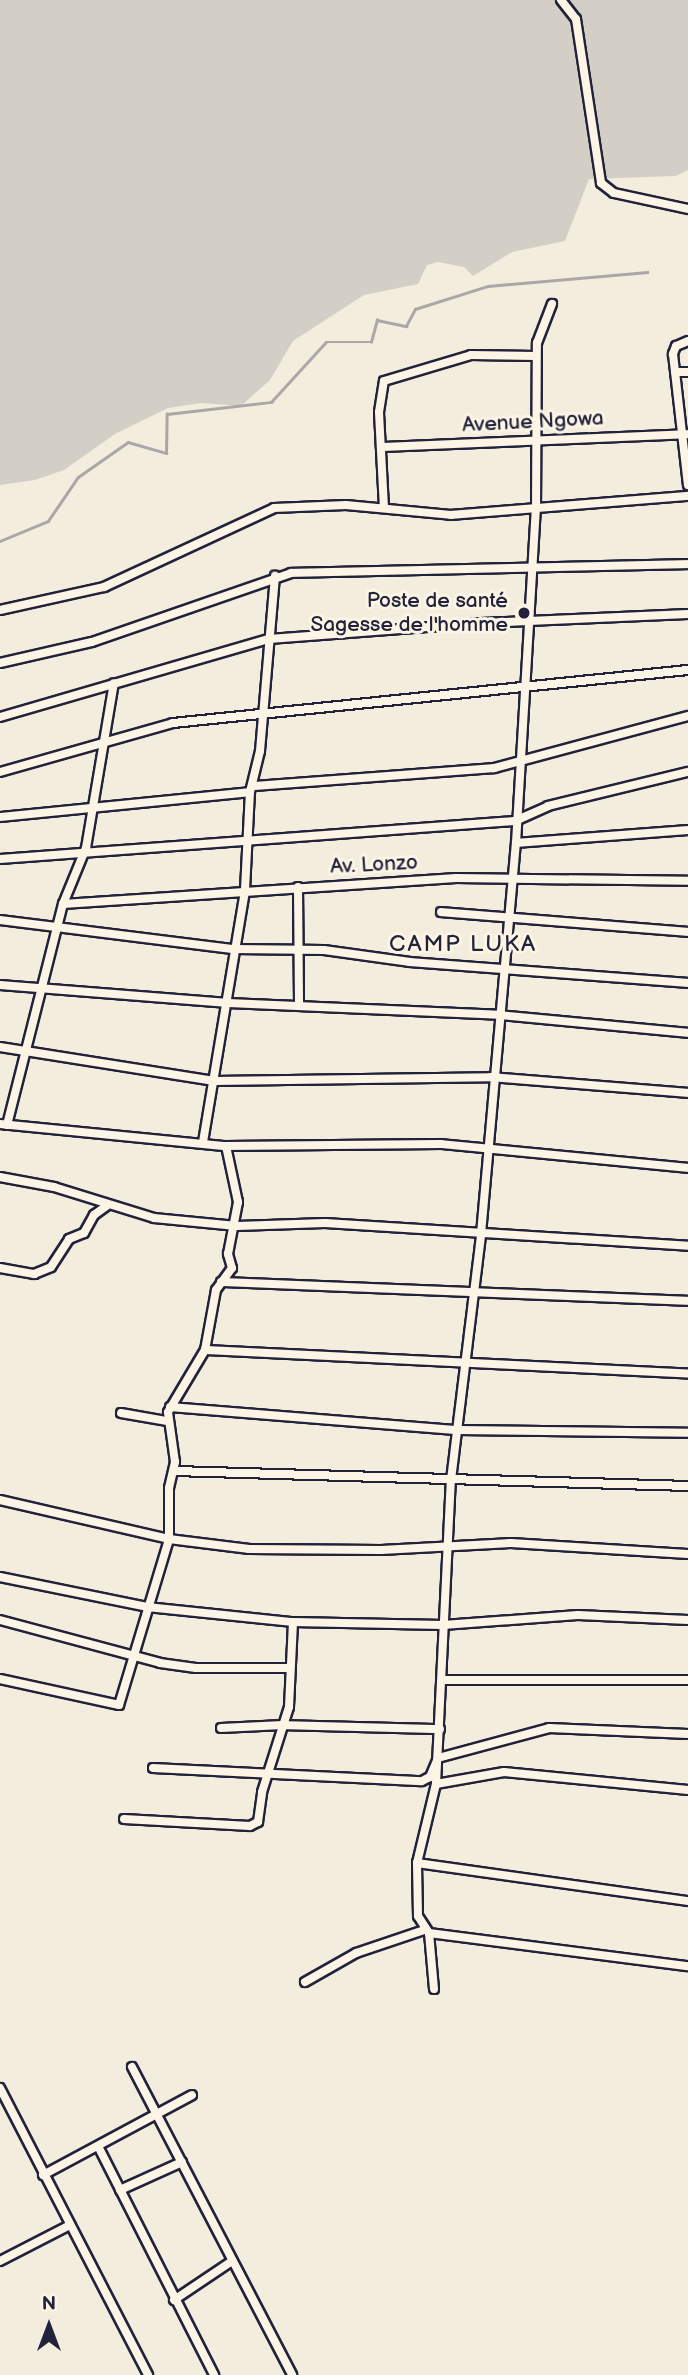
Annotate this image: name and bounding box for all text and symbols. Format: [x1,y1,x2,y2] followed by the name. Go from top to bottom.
[462,406,604,438] street label: Avenue Ngowa
[310,588,508,638] place label: Poste de santé Sagesse de l'homme
[514,603,534,623] marker: Poste de santé Sagesse de l'homme
[330,850,418,880] street label: Av. Lonzo
[390,930,536,958] district label: CAMP LUKA
[14,2291,84,2361] north arrow
[42,2293,56,2316] text: N

